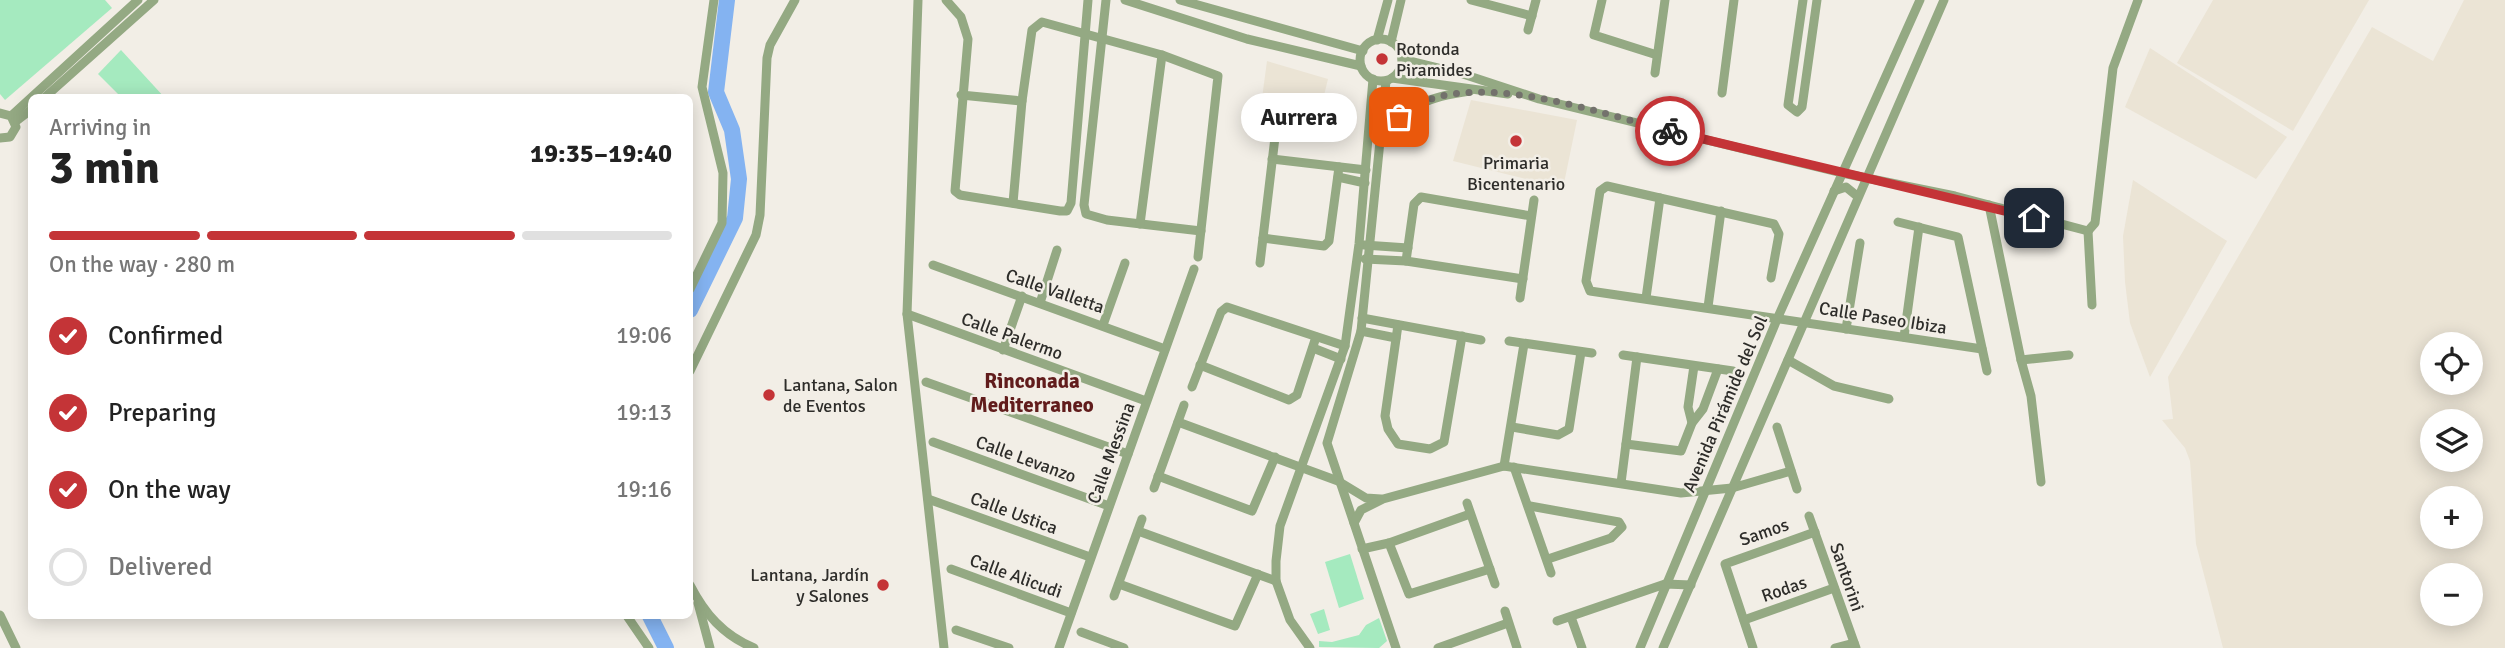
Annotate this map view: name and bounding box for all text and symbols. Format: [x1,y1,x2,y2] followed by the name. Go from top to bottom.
[1396,38,1472,81] place label: Rotonda Piramides
[1374,51,1390,67] marker: Rotonda Piramides
[1369,87,1429,147] pin
[1242,92,1357,142] callout: Aurrera
[1635,96,1705,166] courier
[1380,98,1418,136] icon: bag
[1260,103,1338,132] text: Aurrera
[1651,112,1689,150] icon: bike
[49,113,151,142] text: Arriving in
[1508,133,1524,149] marker: Primaria Bicentenario
[530,138,672,170] text: 19:35–19:40
[49,140,160,196] text: 3 min
[1467,152,1565,195] place label: Primaria Bicentenario
[2004,188,2064,248] pin
[2015,199,2053,237] icon: home
[49,250,235,279] text: On the way · 280 m
[1003,264,1107,318] street label: Calle Valletta
[1818,297,1948,339] street label: Calle Paseo Ibiza
[958,307,1066,365] street label: Calle Palermo
[1678,312,1772,496] street label: Avenida Pirámide del Sol
[49,317,87,355] icon: check
[108,320,223,352] text: Confirmed
[616,321,672,350] text: 19:06
[2420,332,2483,626] map controls
[2420,332,2483,395] button: locate
[970,368,1094,418] district label: Rinconada Mediterraneo
[783,374,898,417] place label: Lantana, Salon de Eventos
[761,387,777,403] marker: Lantana, Salon de Eventos
[49,394,87,432] icon: check
[108,397,216,429] text: Preparing
[616,398,672,427] text: 19:13
[1083,399,1139,507] street label: Calle Messina
[2420,409,2483,472] button: layers
[973,431,1079,487] street label: Calle Levanzo
[49,471,87,509] icon: check
[108,474,231,506] text: On the way
[616,475,672,504] text: 19:16
[2420,486,2483,549] button: +
[967,487,1061,539] street label: Calle Ustica
[1736,513,1792,551] street label: Samos
[1825,540,1869,614] street label: Santorini
[967,549,1065,603] street label: Calle Alicudi
[108,551,213,583] text: Delivered
[2420,563,2483,626] button: −
[750,564,869,607] place label: Lantana, Jardín y Salones
[1758,571,1810,607] street label: Rodas
[875,577,891,593] marker: Lantana, Jardín y Salones

